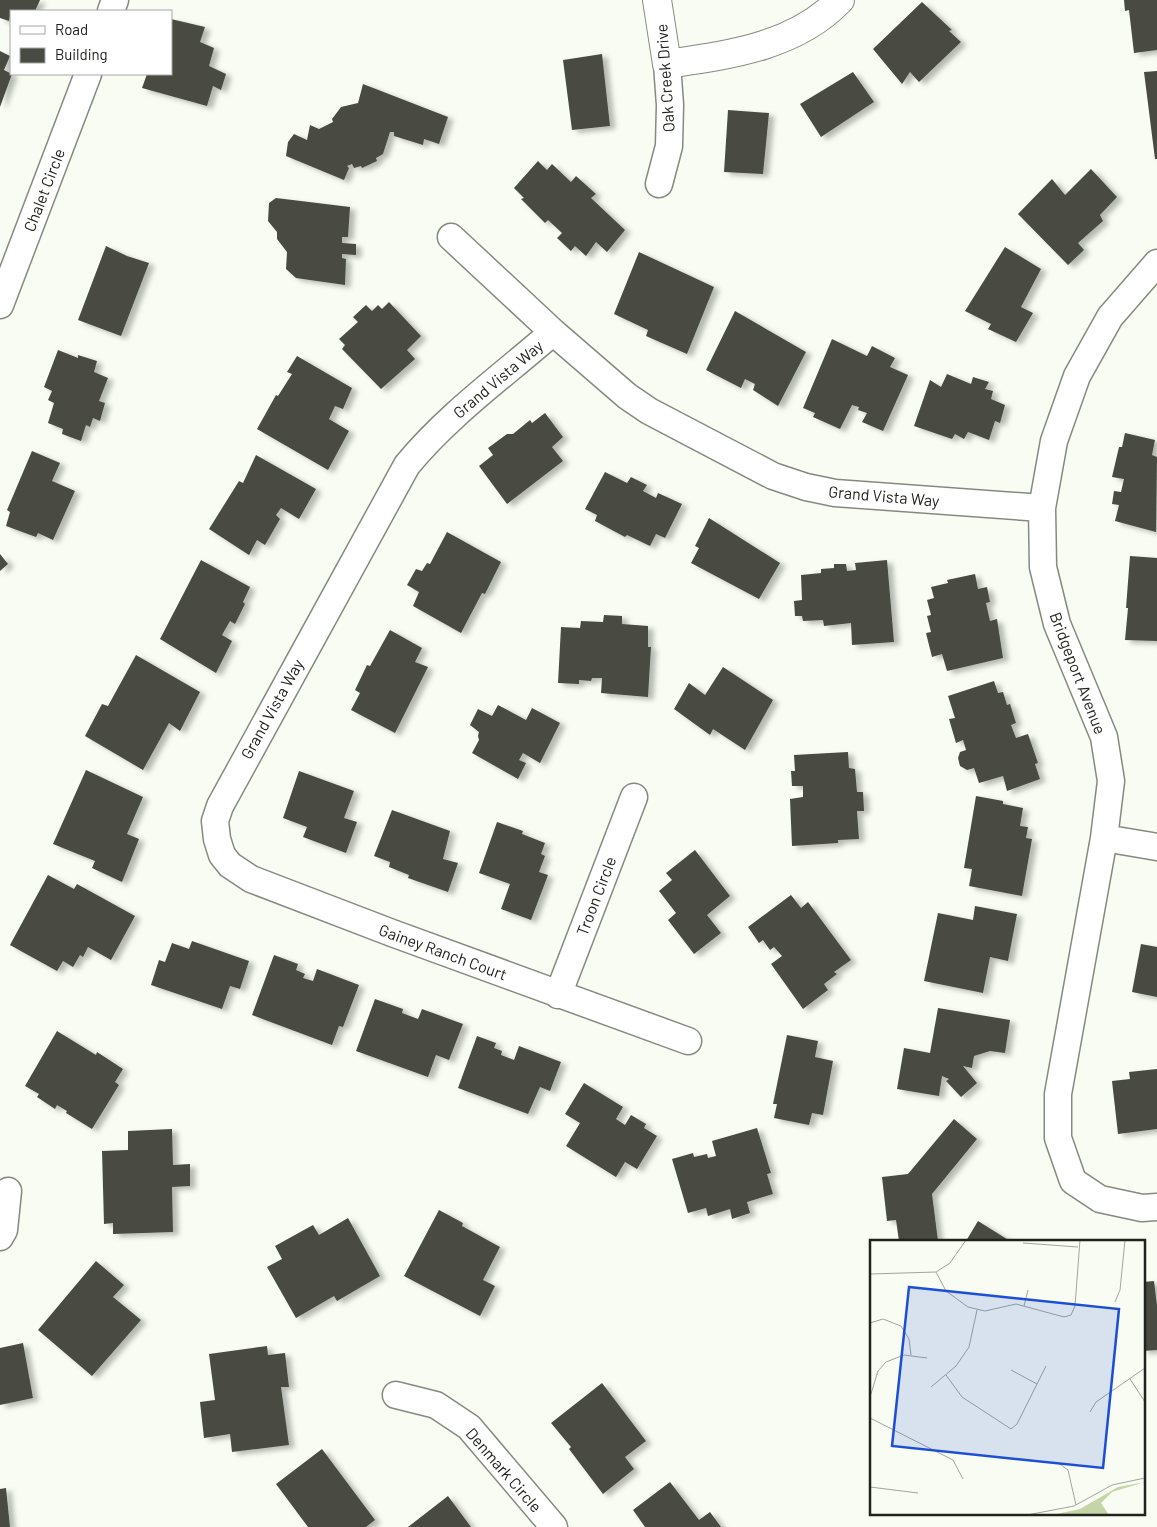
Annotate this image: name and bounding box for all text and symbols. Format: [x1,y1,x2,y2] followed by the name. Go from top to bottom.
[10,10,172,75] legend
[55,20,88,38] text: Road
[651,23,678,133] street label: Oak Creek Drive
[55,45,108,63] text: Building
[19,145,68,234] street label: Chalet Circle
[449,335,547,422] street label: Grand Vista Way
[828,481,941,510] street label: Grand Vista Way
[1046,609,1110,736] street label: Bridgeport Avenue
[236,655,307,762] street label: Grand Vista Way
[572,854,619,938] street label: Troon Circle
[377,920,510,984] street label: Gainey Ranch Court
[870,1240,1144,1514] inset map
[463,1424,546,1516] street label: Denmark Circle

